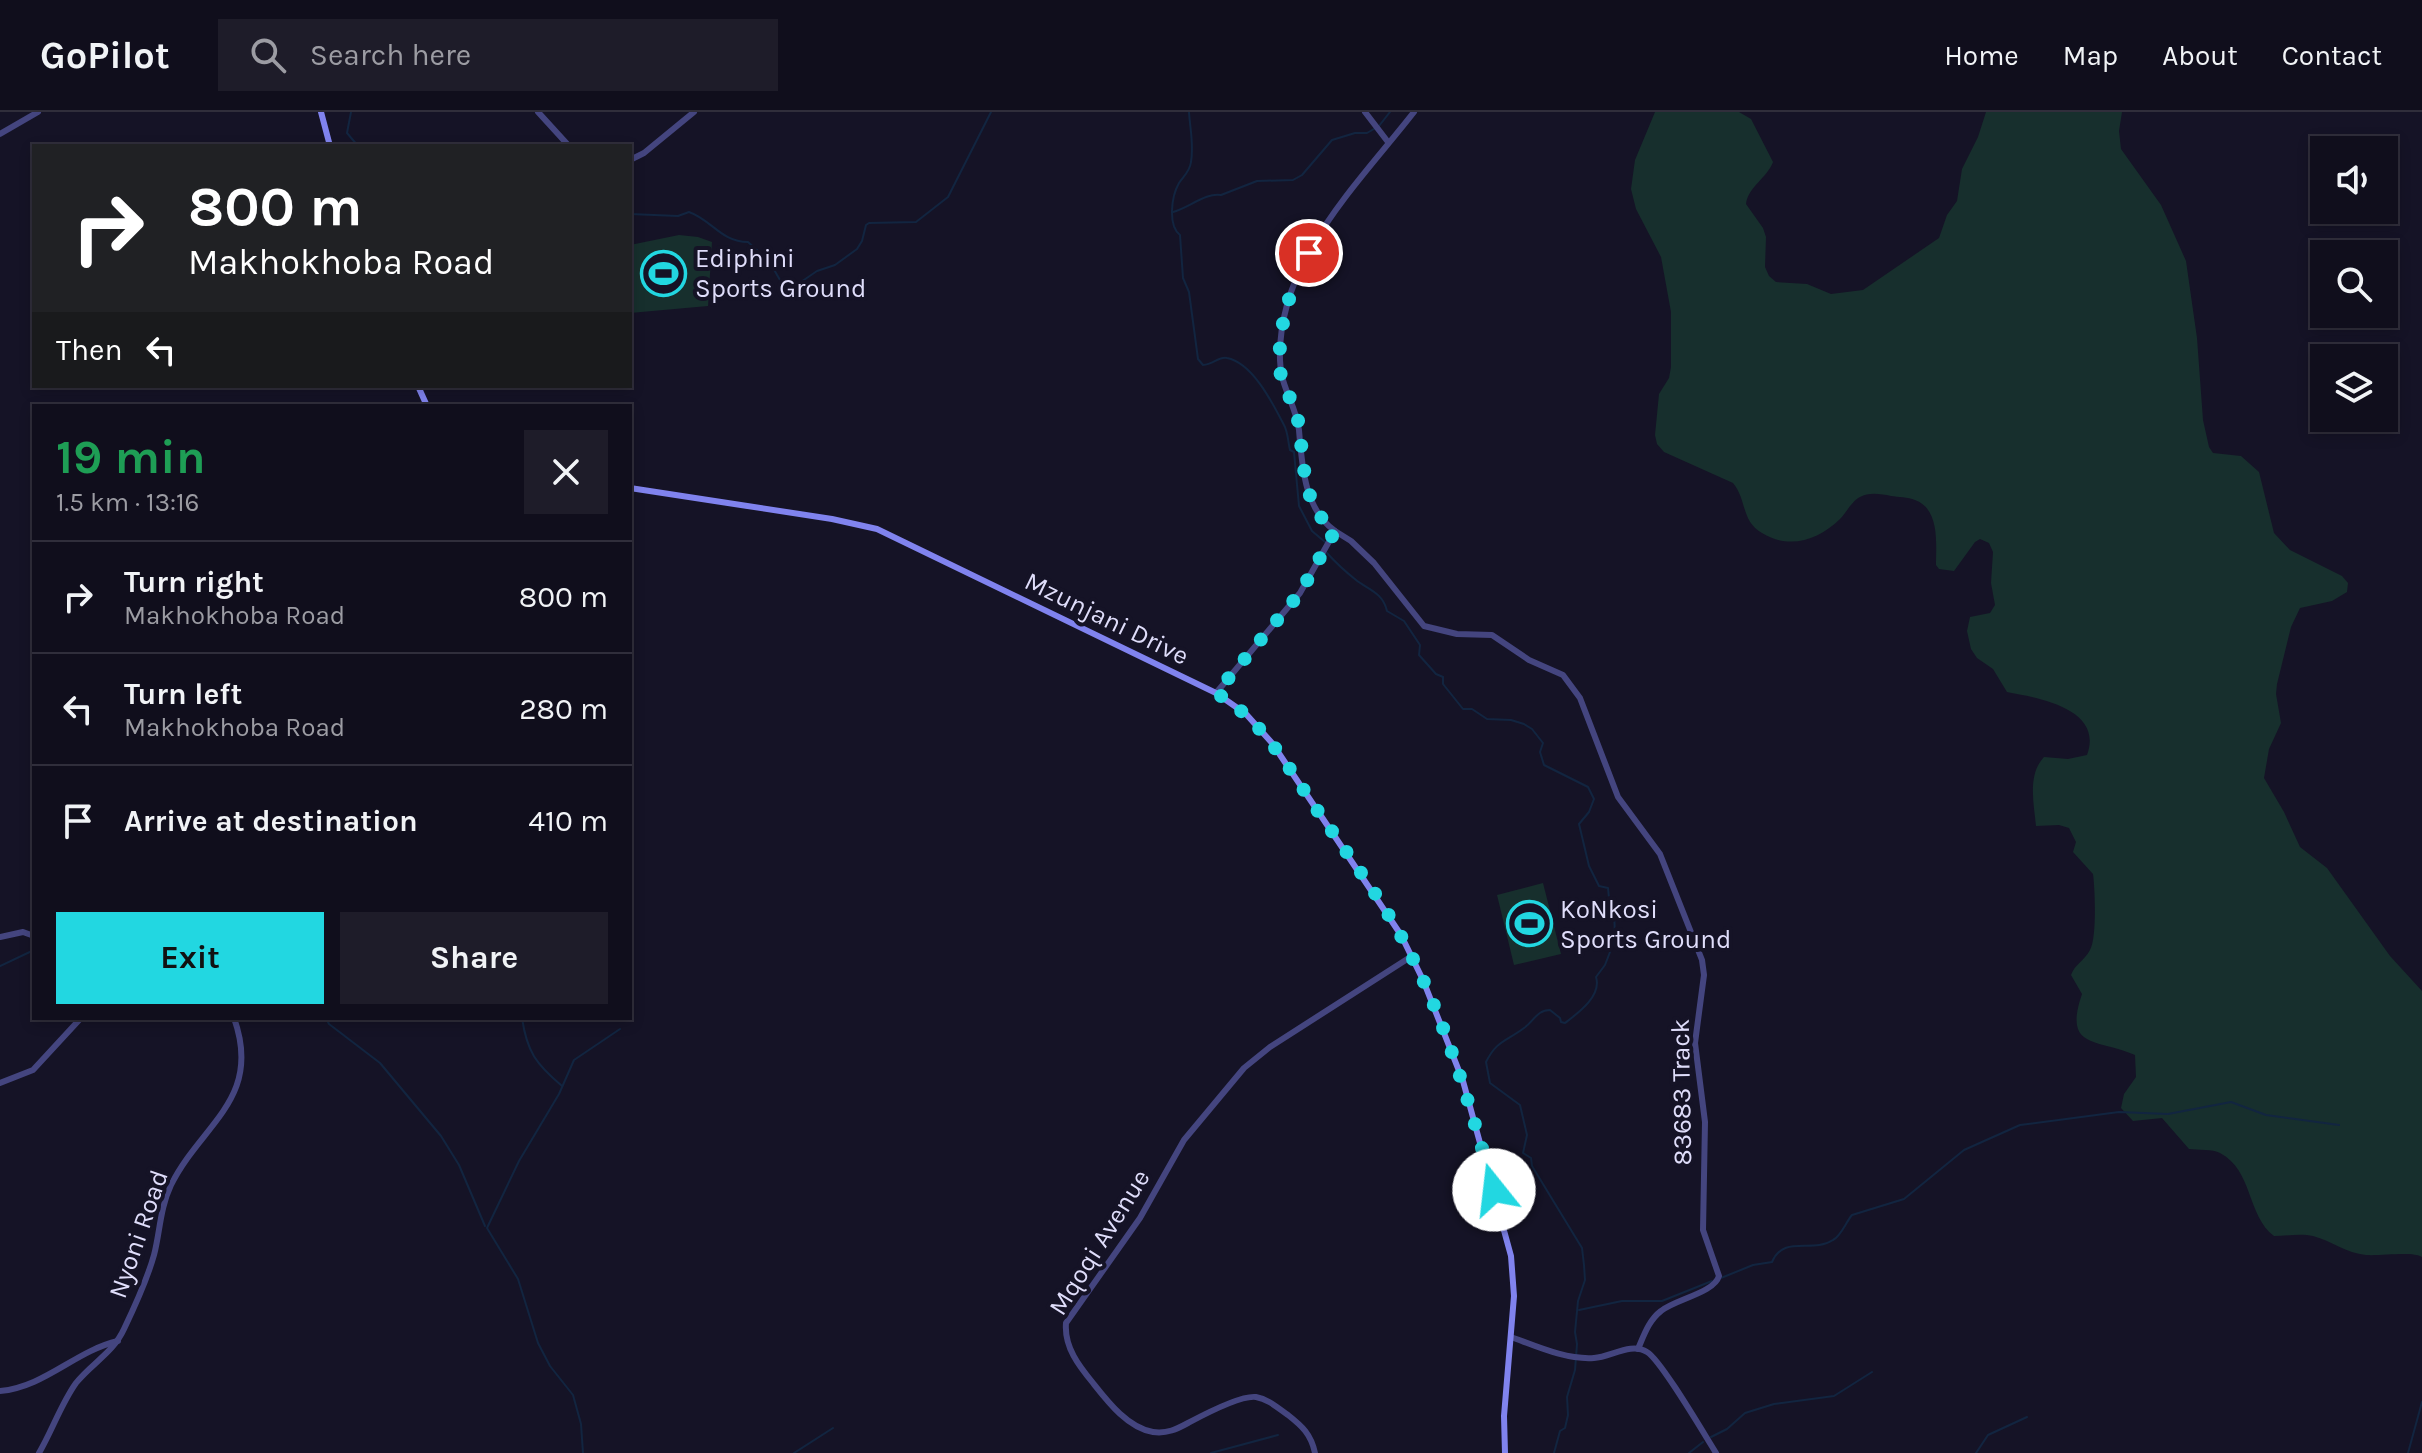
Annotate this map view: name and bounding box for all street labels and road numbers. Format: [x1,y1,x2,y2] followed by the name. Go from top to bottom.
[1020,565,1194,672] street label: Mzunjani Drive
[1665,1018,1698,1166] street label: 83683 Track
[1042,1164,1157,1321] street label: Mqoqi Avenue
[102,1166,175,1302] street label: Nyoni Road

